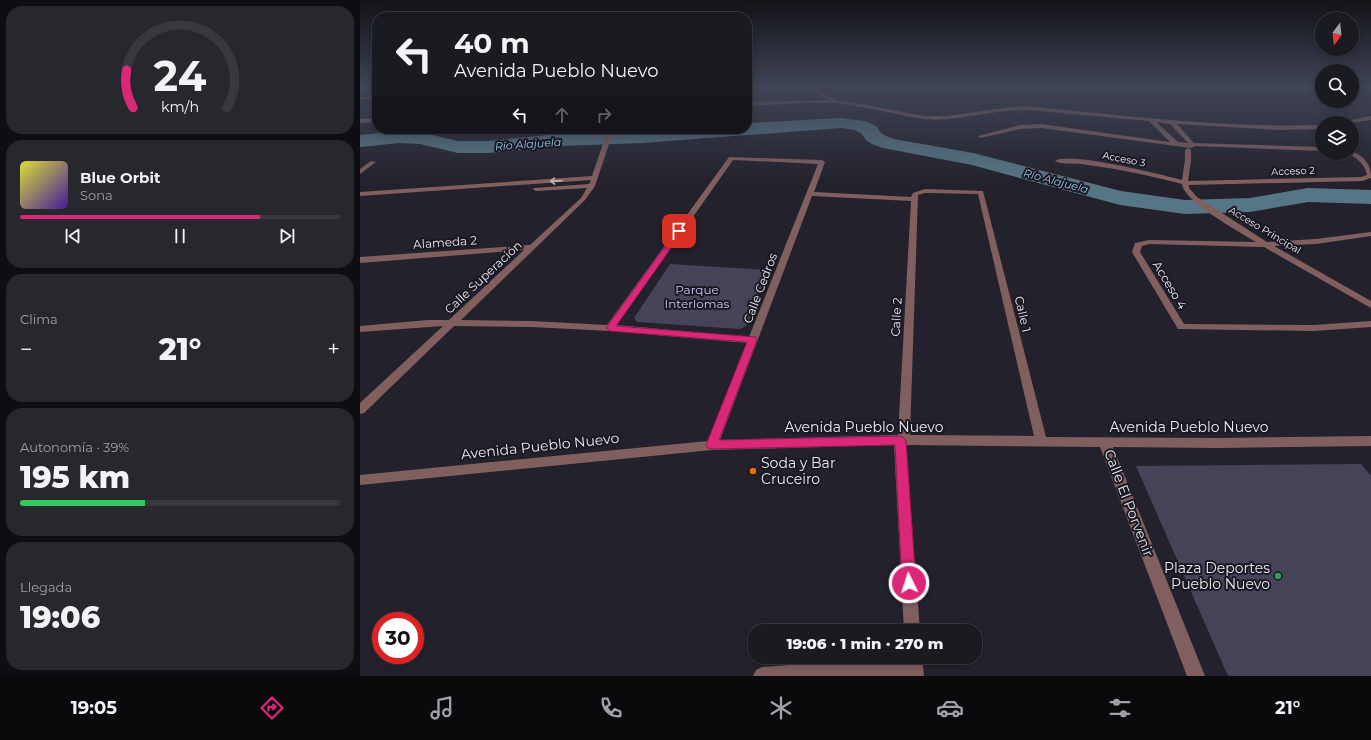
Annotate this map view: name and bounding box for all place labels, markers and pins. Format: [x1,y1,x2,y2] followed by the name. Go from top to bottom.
[662,214,696,248] pin
[761,454,836,488] place label: Soda y Bar Cruceiro
[748,466,758,476] marker: Soda y Bar Cruceiro
[1164,559,1270,593] place label: Plaza Deportes Pueblo Nuevo
[1273,571,1283,581] marker: Plaza Deportes Pueblo Nuevo

